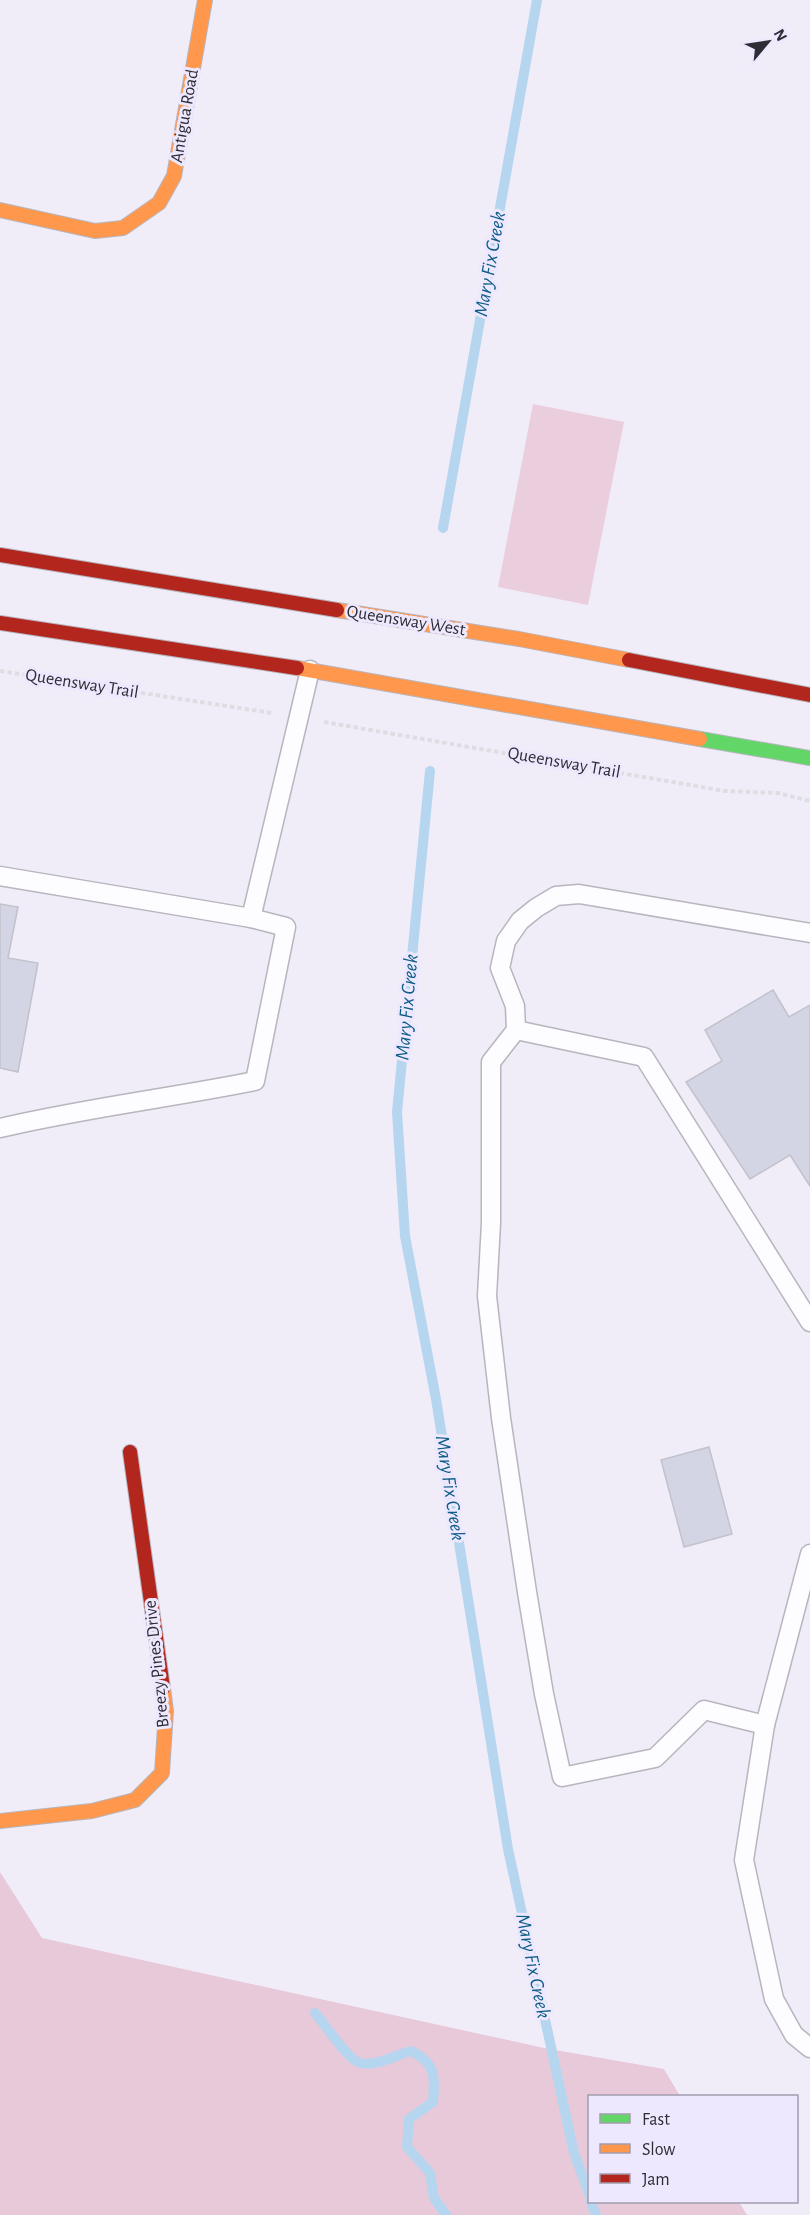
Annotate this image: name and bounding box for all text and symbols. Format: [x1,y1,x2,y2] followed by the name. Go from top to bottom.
[738,12,798,72] north arrow
[771,26,790,44] text: N
[168,68,202,164] street label: Antigua Road
[471,210,509,318] water label: Mary Fix Creek
[345,603,467,639] street label: Queensway West
[24,666,140,702] street label: Queensway Trail
[506,744,622,782] street label: Queensway Trail
[392,953,422,1061] water label: Mary Fix Creek
[432,1434,468,1542] water label: Mary Fix Creek
[141,1599,173,1729] street label: Breezy Pines Drive
[512,1912,554,2020] water label: Mary Fix Creek
[588,2095,798,2203] legend
[642,2111,670,2129] text: Fast
[642,2141,675,2159] text: Slow
[642,2171,670,2189] text: Jam

